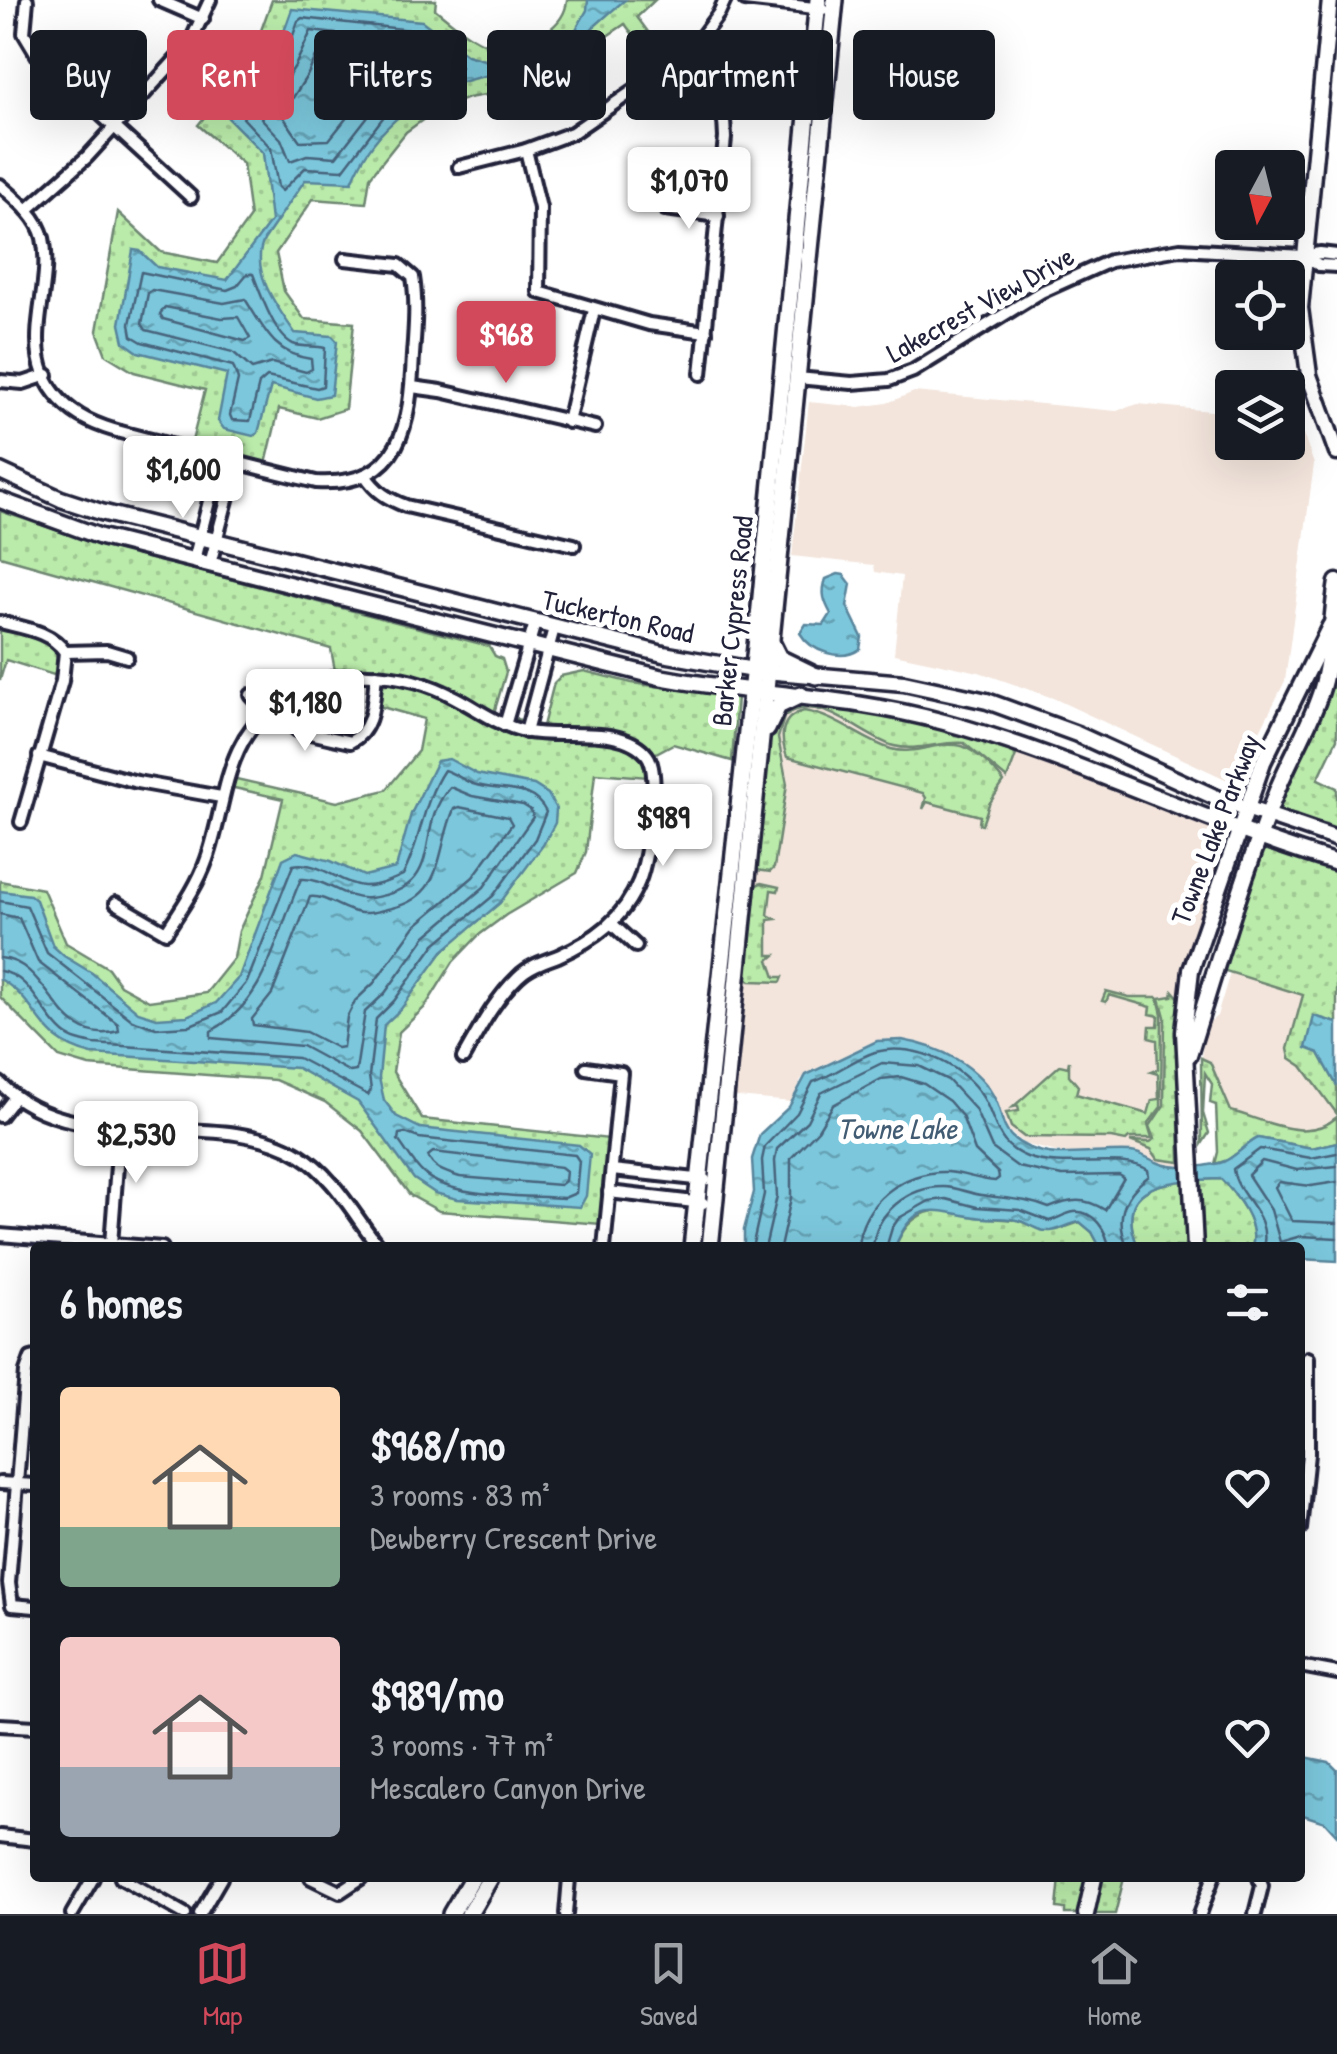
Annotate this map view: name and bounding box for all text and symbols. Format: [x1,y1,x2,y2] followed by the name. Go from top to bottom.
[30,30,147,120] chip: Buy
[167,30,294,120] chip: Rent
[314,30,467,120] chip: Filters
[487,30,606,120] chip: New
[626,30,833,120] chip: Apartment
[853,30,995,120] chip: House
[608,147,770,232] pin: $1,070
[1215,150,1305,240] north arrow
[1215,150,1305,460] map controls
[650,158,728,201] text: $1,070
[879,237,1081,371] street label: Lakecrest View Drive
[1215,260,1305,350] button: locate
[447,301,565,386] pin: $968
[479,312,533,355] text: $968
[1215,370,1305,460] button: layers
[102,436,264,521] pin: $1,600
[145,447,221,490] text: $1,600
[702,514,762,728] street label: Barker Cypress Road
[538,580,698,652] street label: Tuckerton Road
[224,669,386,754] pin: $1,180
[268,680,342,723] text: $1,180
[1161,728,1269,930] street label: Towne Lake Parkway
[604,784,722,869] pin: $989
[636,795,690,838] text: $989
[55,1101,217,1186] pin: $2,530
[837,1108,958,1148] water label: Towne Lake
[96,1112,176,1155] text: $2,530
[60,1274,182,1331] text: 6 homes
[1220,1275,1275,1330] icon: filters
[370,1416,505,1473] text: $968/mo
[140,1427,260,1547] icon: home
[1220,1460,1275,1515] icon: heart
[370,1473,550,1516] text: 3 rooms · 83 m²
[370,1516,657,1559] text: Dewberry Crescent Drive
[370,1666,504,1723] text: $989/mo
[140,1677,260,1797] icon: home
[1220,1710,1275,1765] icon: heart
[370,1723,553,1766] text: 3 rooms · 77 m²
[370,1766,646,1809] text: Mescalero Canyon Drive
[195,1936,250,2034] tab: Map
[640,1936,697,2034] tab: Saved
[1087,1936,1142,2034] tab: Home

